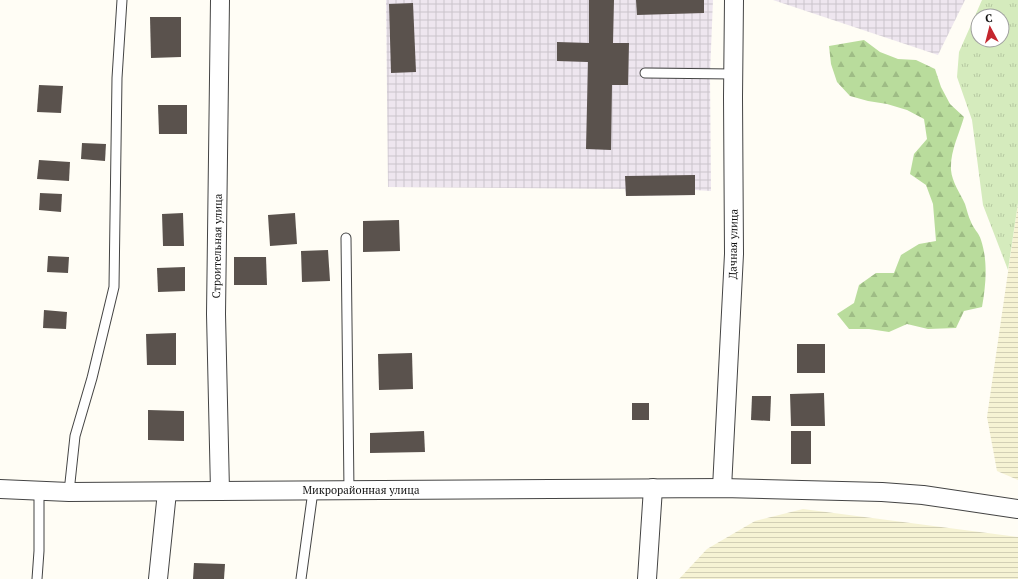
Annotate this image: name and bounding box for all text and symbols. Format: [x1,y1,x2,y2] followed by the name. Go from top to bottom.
[970,8,1010,48] north arrow
[984,11,993,25] text: С
[209,193,225,298] street label: Строительная улица
[725,208,741,279] street label: Дачная улица
[303,483,420,497] street label: Микрорайонная улица

